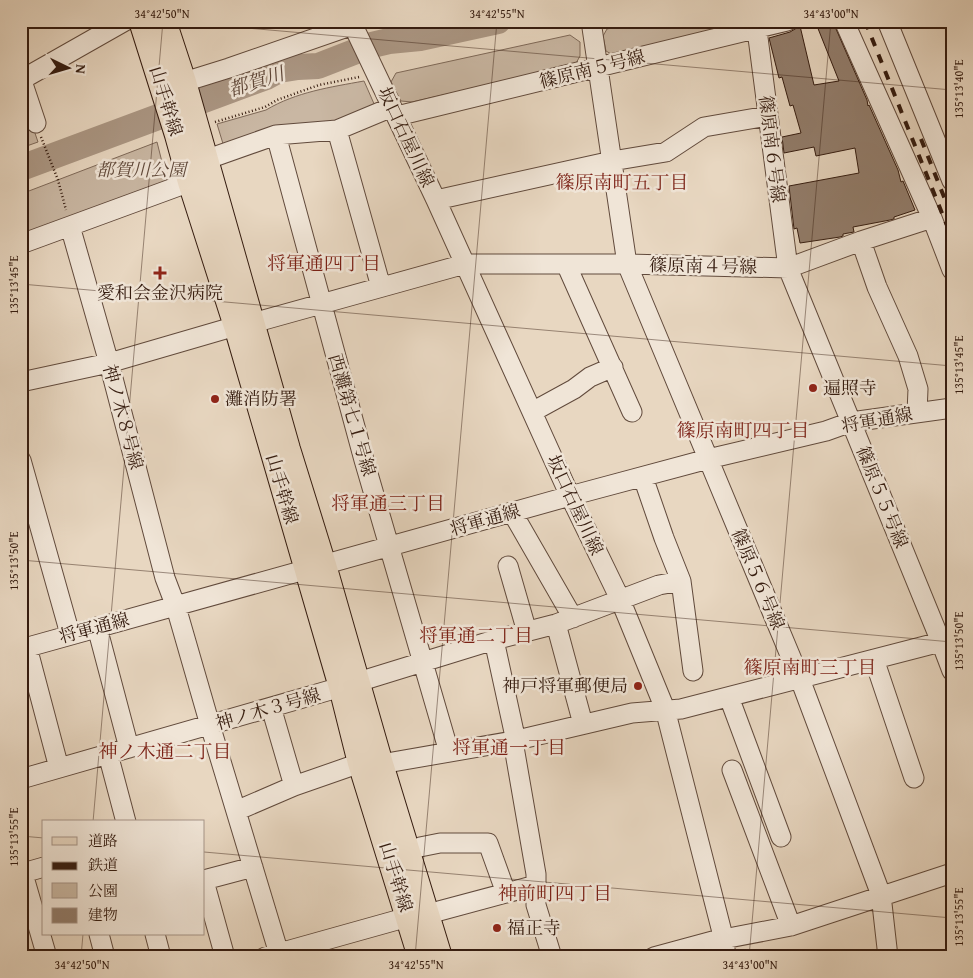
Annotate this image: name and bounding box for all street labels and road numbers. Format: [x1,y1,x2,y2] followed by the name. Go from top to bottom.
[536,42,648,95] street label: 篠原南５号線
[143,62,190,139] street label: 山手幹線
[371,82,442,191] street label: 坂口石屋川線
[753,94,792,204] street label: 篠原南６号線
[649,251,757,280] street label: 篠原南４号線
[322,351,383,479] street label: 西灘第七１号線
[96,361,150,473] street label: 神ノ木８号線
[839,400,915,439] street label: 将軍通線
[850,442,915,552] street label: 篠原５５号線
[540,450,611,559] street label: 坂口石屋川線
[260,451,305,527] street label: 山手幹線
[447,497,523,542] street label: 将軍通線
[725,524,792,634] street label: 篠原５６号線
[56,605,132,650] street label: 将軍通線
[212,681,323,736] street label: 神ノ木３号線
[373,838,420,915] street label: 山手幹線

